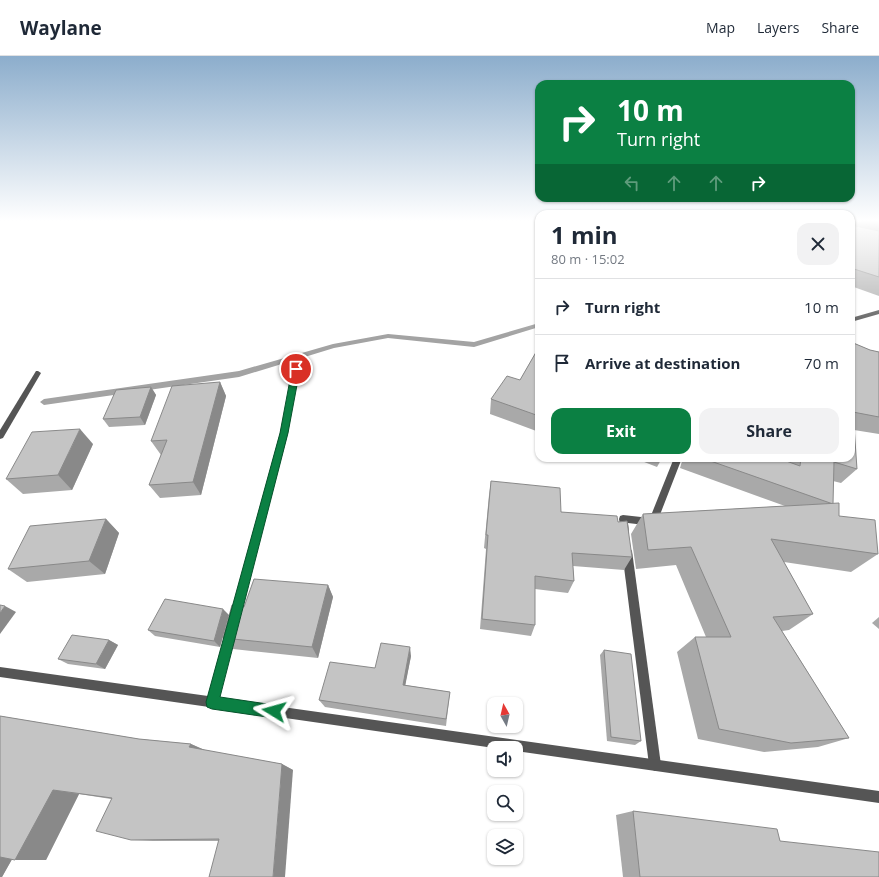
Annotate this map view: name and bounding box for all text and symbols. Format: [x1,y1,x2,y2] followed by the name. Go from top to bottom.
[20,15,102,41] text: Waylane
[706,18,735,37] text: Map
[757,18,799,37] text: Layers
[821,18,859,37] text: Share
[617,91,684,129] text: 10 m
[551,96,603,148] icon: right
[617,127,700,151] text: Turn right
[621,172,643,194] icon: left
[663,172,685,194] icon: ahead
[705,172,727,194] icon: ahead
[747,172,769,194] icon: right
[551,218,618,251] text: 1 min
[797,223,839,265] button: close
[551,250,625,268] text: 80 m · 15:02
[551,296,573,318] icon: right
[585,297,660,317] text: Turn right
[804,297,839,317] text: 10 m
[279,352,313,386] pin
[551,352,573,374] icon: arrive
[585,353,740,373] text: Arrive at destination
[804,353,839,373] text: 70 m
[285,358,307,380] icon: arrive
[551,408,691,454] button: Exit
[699,408,839,454] button: Share
[253,690,295,732] position arrow
[487,697,523,733] north arrow
[487,697,523,865] map controls
[487,741,523,777] button: sound
[487,785,523,821] button: search
[487,829,523,865] button: layers

